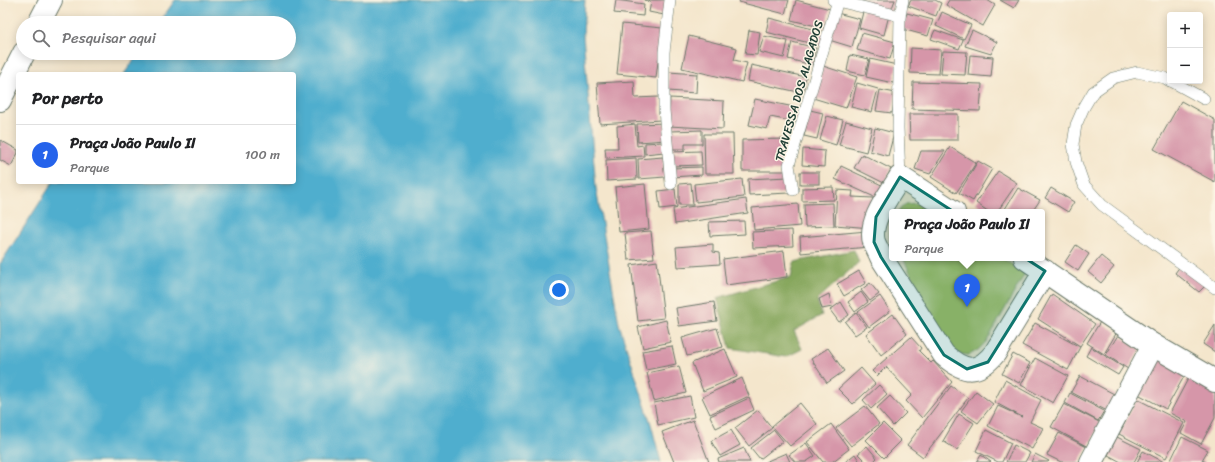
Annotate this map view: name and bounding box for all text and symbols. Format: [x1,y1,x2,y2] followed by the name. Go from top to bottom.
[1167,12,1203,84] map controls
[1167,12,1203,48] button: +
[16,16,296,60] search box
[768,17,830,164] street label: TRAVESSA DOS ALAGADOS
[62,25,156,51] text: Pesquisar aqui
[30,27,52,49] icon: search
[1167,48,1203,84] button: −
[32,83,103,113] text: Por perto
[70,130,196,156] text: Praça João Paulo II
[42,143,48,166] text: 1
[245,143,280,166] text: 100 m
[70,156,109,179] text: Parque
[889,209,1045,261] popup
[904,211,1030,237] text: Praça João Paulo II
[904,237,943,260] text: Parque
[954,274,980,307] pin: 1
[549,280,569,300] your location

